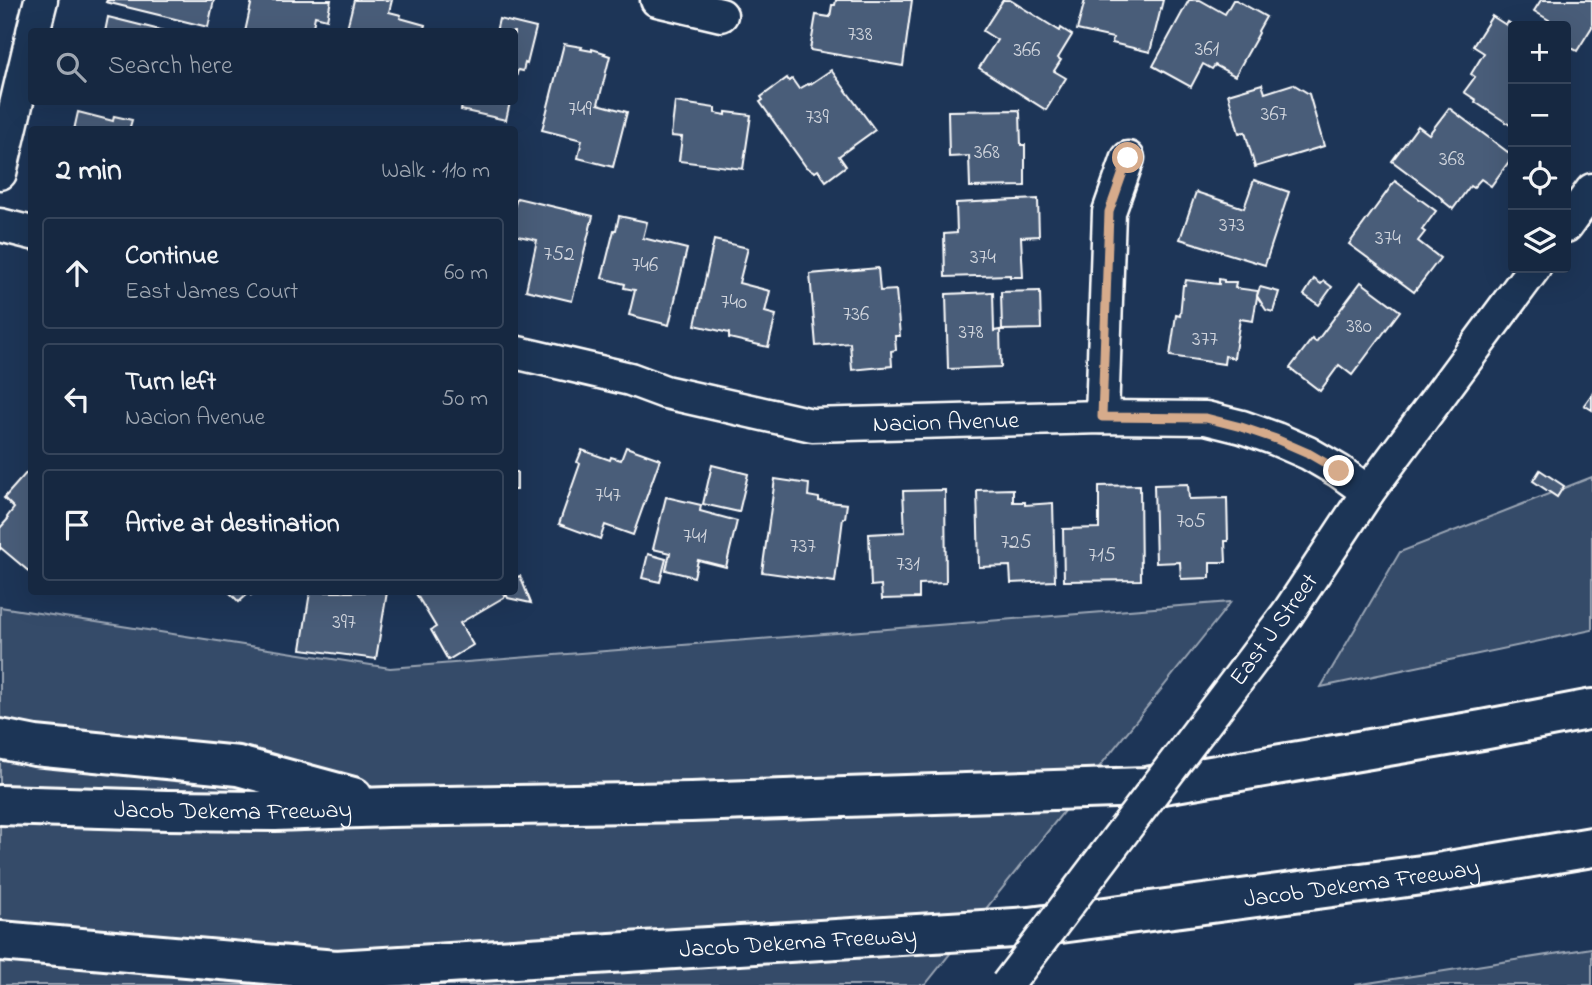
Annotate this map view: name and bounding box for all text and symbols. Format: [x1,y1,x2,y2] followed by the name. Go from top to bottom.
[847,20,873,50] house number: 738
[1508,21,1571,273] map controls
[1508,21,1571,84] button: +
[28,28,518,105] search box
[1195,35,1220,65] house number: 361
[1013,36,1041,66] house number: 366
[52,48,90,86] icon: search
[108,48,233,86] text: Search here
[1508,84,1571,147] button: −
[568,95,592,125] house number: 749
[1261,100,1288,130] house number: 367
[805,103,829,133] house number: 739
[974,138,1000,168] house number: 368
[1112,142,1143,173] route start
[1439,145,1465,175] house number: 368
[1508,147,1571,210] button: locate
[56,150,122,194] text: 2 min
[381,155,490,188] text: Walk · 110 m
[1508,210,1571,273] button: layers
[1219,211,1245,241] house number: 373
[1375,224,1401,254] house number: 374
[125,238,218,276] text: Continue
[543,240,575,270] house number: 752
[970,243,996,273] house number: 374
[632,251,658,281] house number: 746
[58,254,96,292] icon: ahead
[444,257,488,290] text: 60 m
[125,276,298,309] text: East James Court
[721,288,747,318] house number: 740
[843,300,869,330] house number: 736
[1346,312,1372,342] house number: 380
[958,318,984,348] house number: 378
[1192,325,1218,355] house number: 377
[125,364,216,402] text: Turn left
[58,380,96,418] icon: left
[441,383,488,416] text: 50 m
[125,402,265,435] text: Nacion Avenue
[872,404,1020,443] street label: Nacion Avenue
[1323,455,1354,486] route end
[595,481,621,511] house number: 747
[58,506,96,544] icon: arrive
[125,506,340,544] text: Arrive at destination
[1176,507,1206,537] house number: 705
[683,522,707,552] house number: 741
[1000,528,1032,558] house number: 725
[790,532,816,562] house number: 737
[1088,541,1116,571] house number: 715
[896,550,920,580] house number: 731
[1222,567,1328,694] street label: East J Street
[332,608,356,638] house number: 397
[113,793,352,831] street label: Jacob Dekema Freeway
[1242,851,1483,918] street label: Jacob Dekema Freeway
[678,919,918,969] street label: Jacob Dekema Freeway

